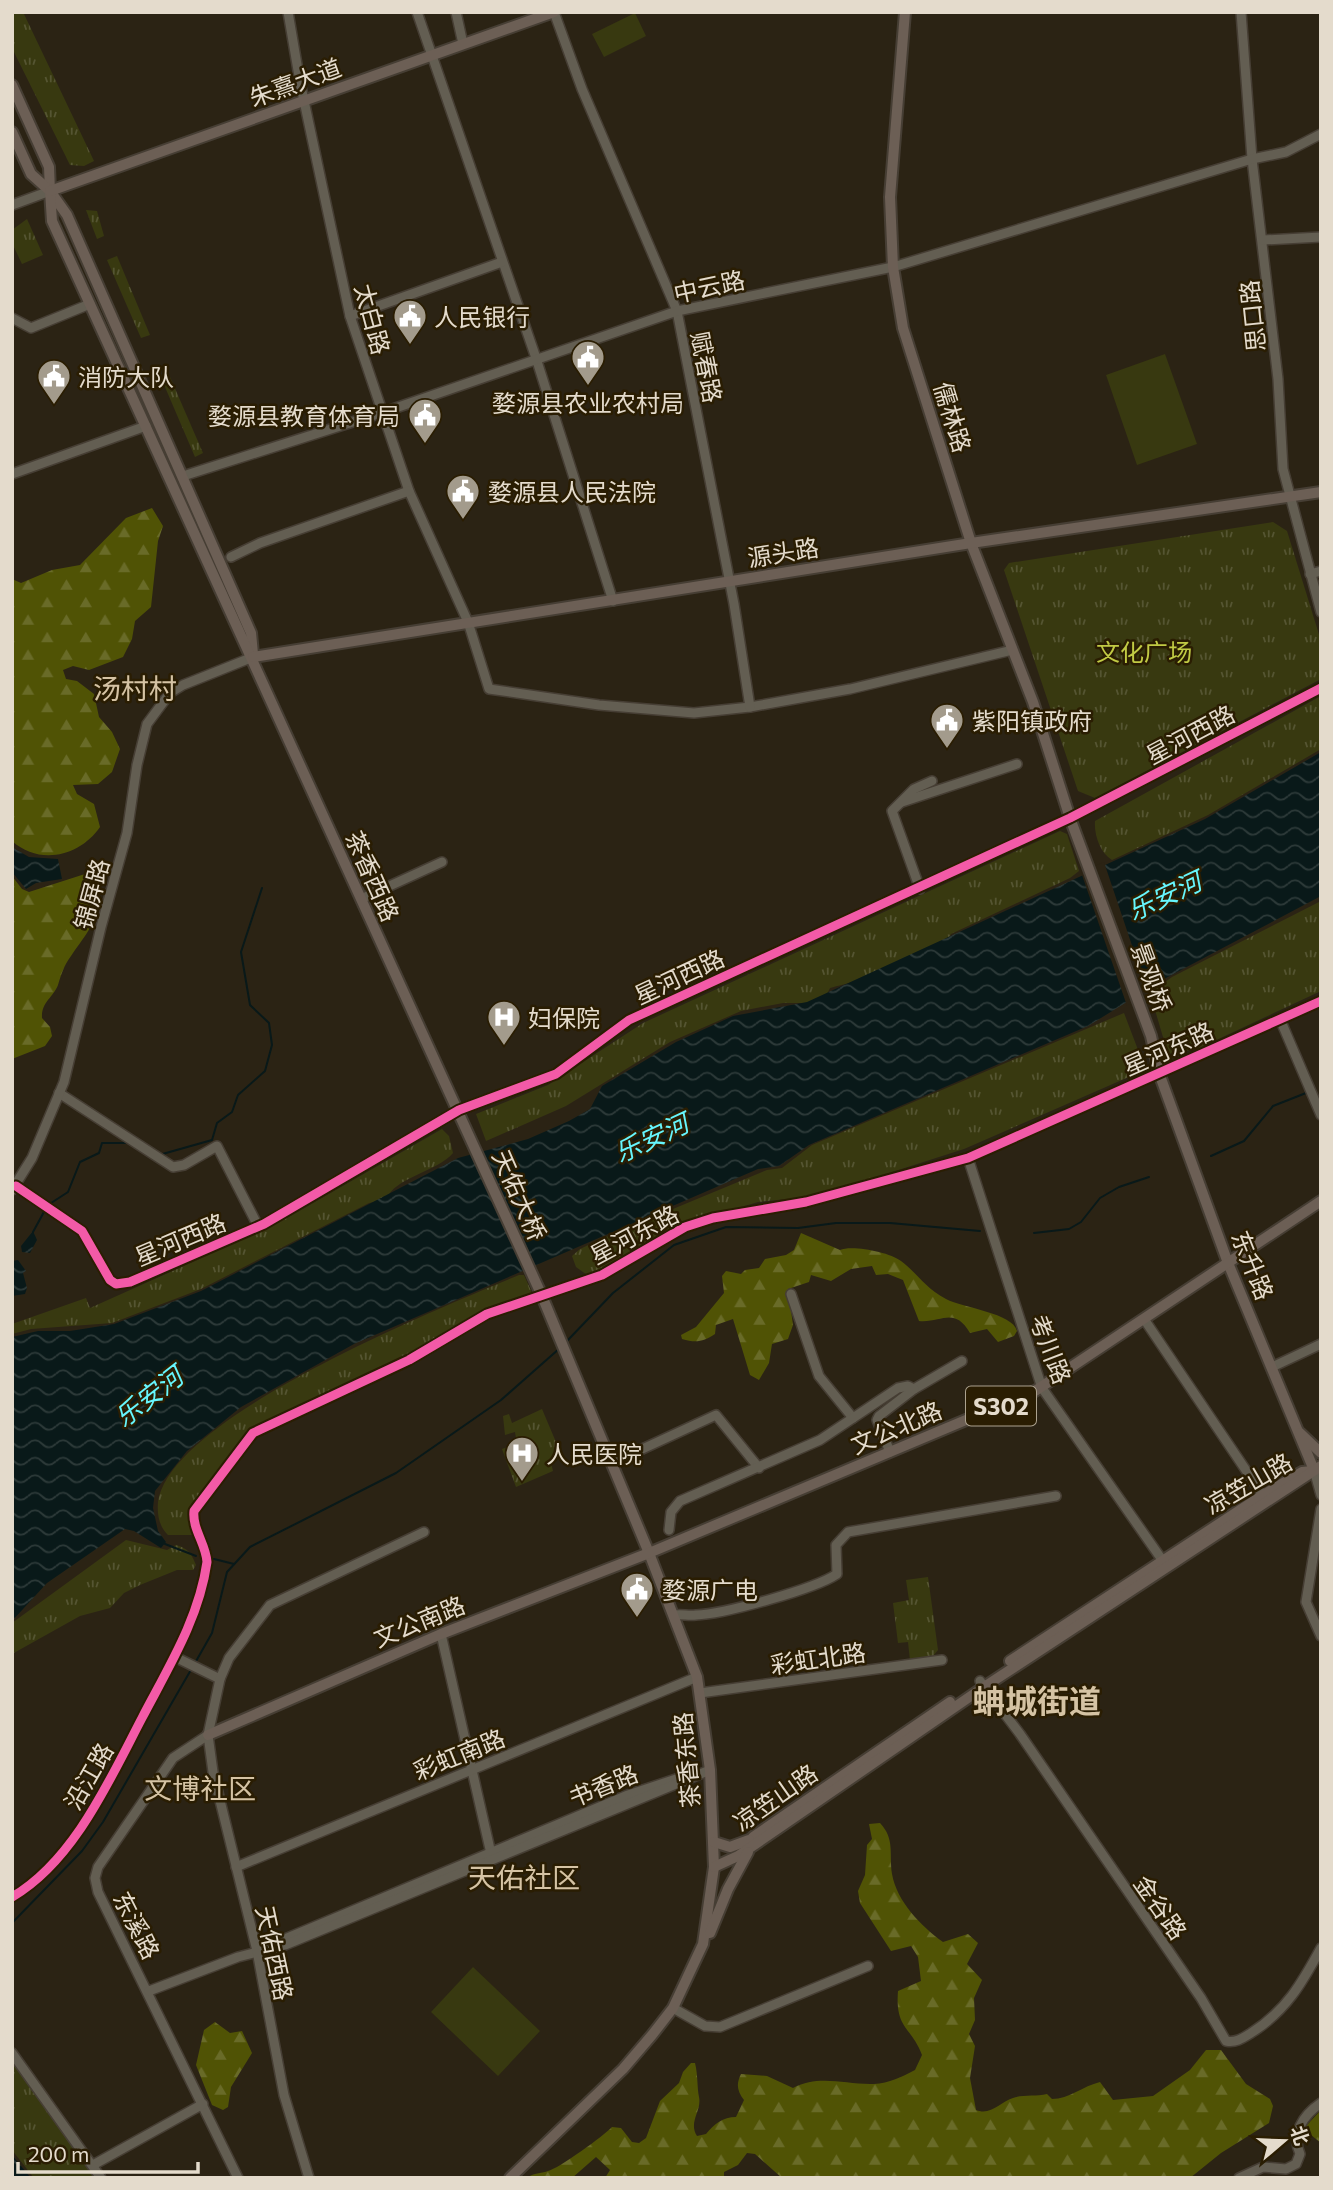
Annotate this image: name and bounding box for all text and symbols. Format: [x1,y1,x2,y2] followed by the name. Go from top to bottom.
[245,52,345,112] street label: 朱熹大道
[671,264,747,308] street label: 中云路
[1234,279,1270,353] street label: 思口路
[350,280,396,358] street label: 太白路
[391,297,429,346] public building icon: 人民银行
[434,302,530,331] place label: 人民银行
[686,329,728,405] street label: 赋春路
[569,338,607,387] public building icon: 婺源县农业农村局
[35,357,73,406] public building icon: 消防大队
[78,362,174,391] place label: 消防大队
[929,378,977,456] street label: 儒林路
[492,388,684,417] place label: 婺源县农业农村局
[406,396,444,445] public building icon: 婺源县教育体育局
[208,401,400,430] place label: 婺源县教育体育局
[444,472,482,521] public building icon: 婺源县人民法院
[488,477,656,506] place label: 婺源县人民法院
[745,532,821,572] street label: 源头路
[1096,637,1192,666] park label: 文化广场
[93,671,177,705] district label: 汤村村
[1141,699,1239,769] street label: 星河西路
[928,701,966,750] public building icon: 紫阳镇政府
[972,706,1092,735] place label: 紫阳镇政府
[340,826,406,926] street label: 茶香西路
[68,855,114,933] street label: 锦屏路
[1122,862,1210,926] water label: 乐安河
[1126,938,1178,1016] street label: 景观桥
[629,943,729,1009] street label: 星河西路
[485,998,523,1047] hospital icon: 妇保院
[528,1003,600,1032] place label: 妇保院
[1118,1015,1218,1081] street label: 星河东路
[609,1104,697,1168] water label: 乐安河
[487,1145,553,1245] street label: 天佑大桥
[585,1199,683,1269] street label: 星河东路
[130,1207,230,1271] street label: 星河西路
[1226,1226,1280,1304] street label: 东升路
[1025,1310,1077,1388] street label: 考川路
[108,1357,192,1432] water label: 乐安河
[966,1386,1036,1426] road number: S302
[846,1395,946,1459] street label: 文公北路
[503,1434,541,1483] hospital icon: 人民医院
[546,1439,642,1468] place label: 人民医院
[1199,1446,1297,1520] street label: 凉笠山路
[618,1570,656,1619] public building icon: 婺源广电
[662,1575,758,1604] place label: 婺源广电
[369,1590,469,1652] street label: 文公南路
[768,1637,868,1679] street label: 彩虹北路
[973,1680,1101,1720] district label: 蚺城街道
[667,1711,705,1809] street label: 茶香东路
[409,1723,509,1785] street label: 彩虹南路
[57,1738,119,1814] street label: 沿江路
[564,1758,642,1812] street label: 书香路
[727,1758,823,1836] street label: 凉笠山路
[144,1771,256,1805] district label: 文博社区
[468,1860,580,1894] district label: 天佑社区
[1128,1869,1194,1945] street label: 金谷路
[108,1886,166,1964] street label: 东溪路
[251,1903,299,2003] street label: 天佑西路
[1249,2106,1319,2176] north arrow
[1287,2123,1315,2148] text: 北
[18,2130,198,2174] scale bar
[28,2141,89,2166] text: 200 m

